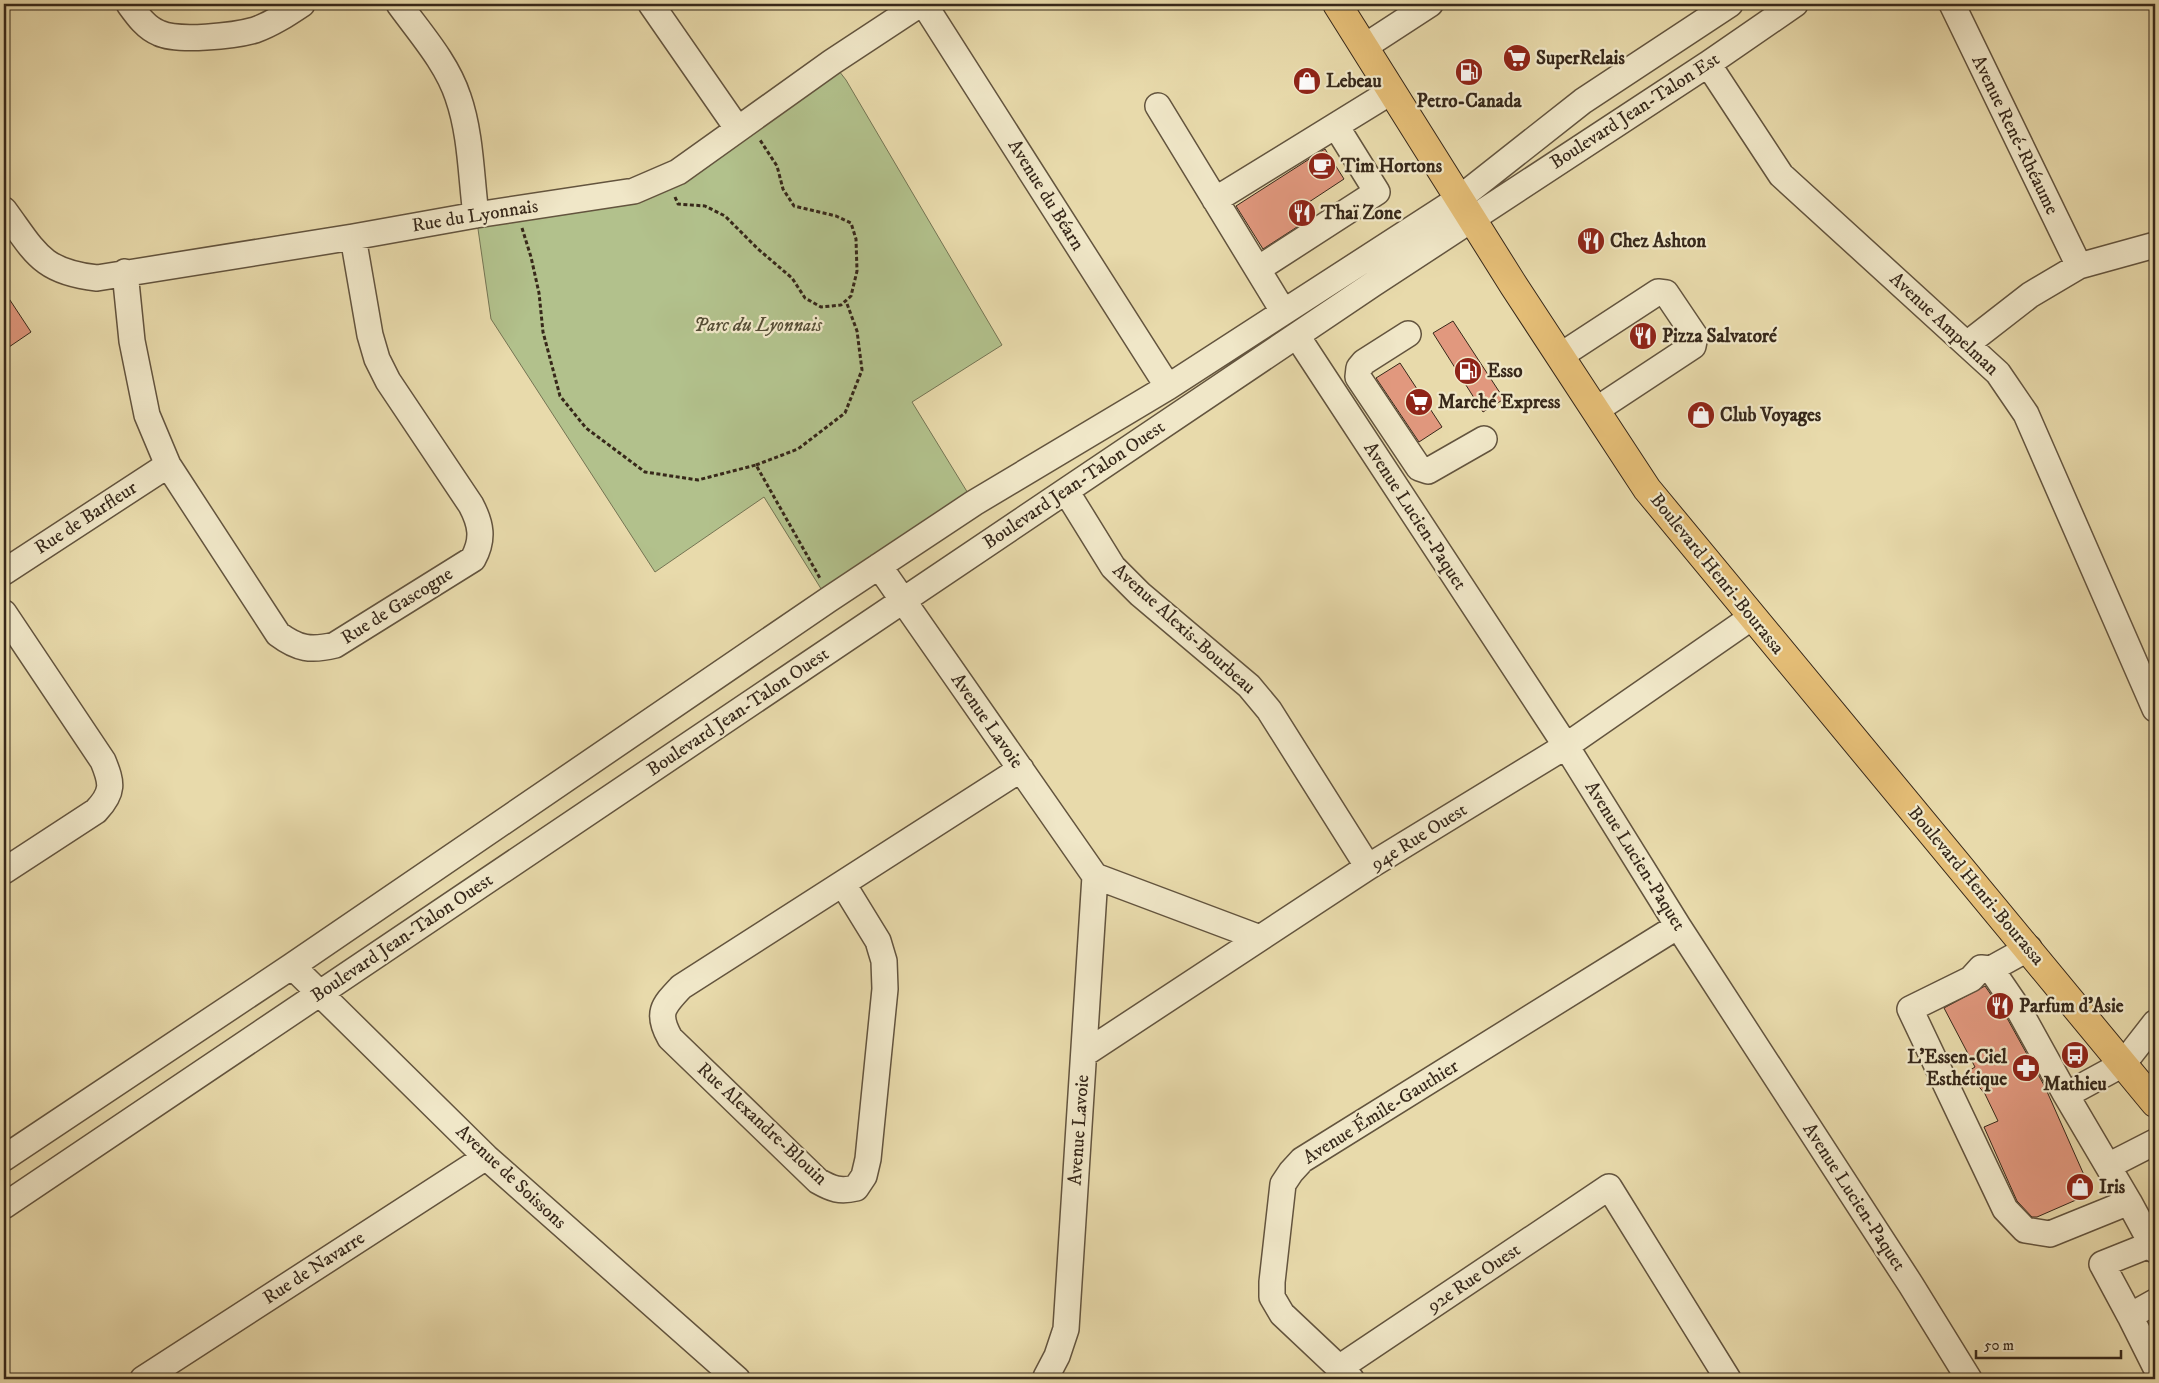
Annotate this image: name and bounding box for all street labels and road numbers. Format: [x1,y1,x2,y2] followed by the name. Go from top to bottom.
[1546,48,1724,174] street label: Boulevard Jean-Talon Est
[1966,52,2064,219] street label: Avenue René-Rhéaume
[1003,135,1089,255] street label: Avenue du Béarn
[410,195,540,237] street label: Rue du Lyonnais
[1885,268,2003,380] street label: Avenue Ampelman
[979,416,1169,554] street label: Boulevard Jean-Talon Ouest
[1358,438,1471,595] street label: Avenue Lucien-Paquet
[31,476,141,560] street label: Rue de Barfleur
[1645,489,1789,659] street label: Boulevard Henri-Bourassa
[1108,559,1260,699] street label: Avenue Alexis-Bourbeau
[337,562,457,649] street label: Rue de Gascogne
[643,643,833,781] street label: Boulevard Jean-Talon Ouest
[946,669,1028,773] street label: Avenue Lavoie
[1579,777,1690,936] street label: Avenue Lucien-Paquet
[1366,798,1471,876] street label: 94e Rue Ouest
[1903,802,2049,970] street label: Boulevard Henri-Bourassa
[307,869,497,1007] street label: Boulevard Jean-Talon Ouest
[1298,1054,1463,1169] street label: Avenue Émile-Gauthier
[692,1058,832,1190] street label: Rue Alexandre-Blouin
[1064,1074,1094,1186] street label: Avenue Lavoie
[1797,1119,1910,1276] street label: Avenue Lucien-Paquet
[451,1120,571,1234] street label: Avenue de Soissons
[259,1226,369,1309] street label: Rue de Navarre
[1422,1238,1525,1318] street label: 92e Rue Ouest

